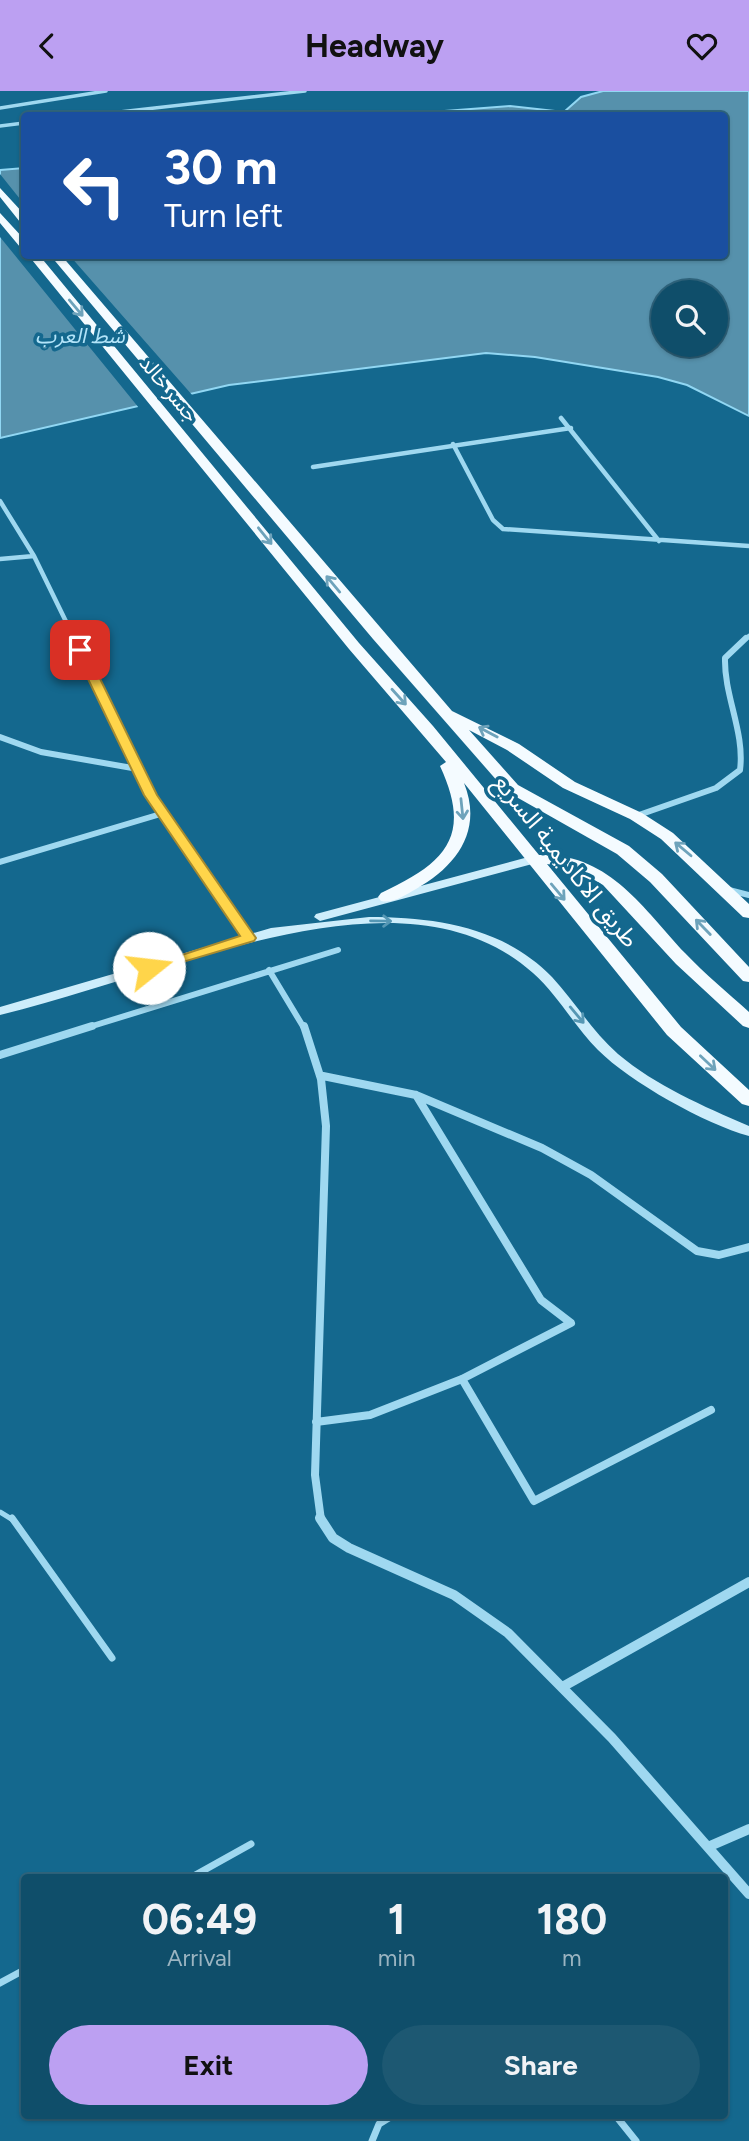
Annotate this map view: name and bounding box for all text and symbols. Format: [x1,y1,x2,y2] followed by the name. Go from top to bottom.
[28,27,66,65] icon: back
[305,27,444,65] text: Headway
[683,27,721,65] icon: heart
[164,137,277,196] text: 30 m
[49,140,140,231] icon: left
[164,197,283,235] text: Turn left
[651,280,728,357] map controls
[651,280,728,357] button: search
[68,299,84,317] one-way arrow
[35,323,125,348] water label: شط العرب
[134,350,204,427] street label: جسر خالد
[257,527,273,545] one-way arrow
[325,576,341,594] one-way arrow
[50,620,110,680] pin
[61,631,99,669] icon: arrive
[391,688,407,706] one-way arrow
[478,725,499,739] one-way arrow
[485,768,645,955] street label: طريق الاكاديمية السريع
[456,797,469,820] one-way arrow
[674,841,692,857] one-way arrow
[550,883,566,901] one-way arrow
[369,914,392,927] one-way arrow
[694,919,711,936] one-way arrow
[112,931,186,1005] position arrow
[568,1006,584,1024] one-way arrow
[699,1055,716,1072] one-way arrow
[142,1894,257,1945] text: 06:49
[388,1894,406,1945] text: 1
[536,1894,607,1945] text: 180
[167,1944,232,1972] text: Arrival
[378,1944,416,1972] text: min
[562,1944,582,1972] text: m
[49,2025,368,2105] button: Exit
[382,2025,700,2105] button: Share

